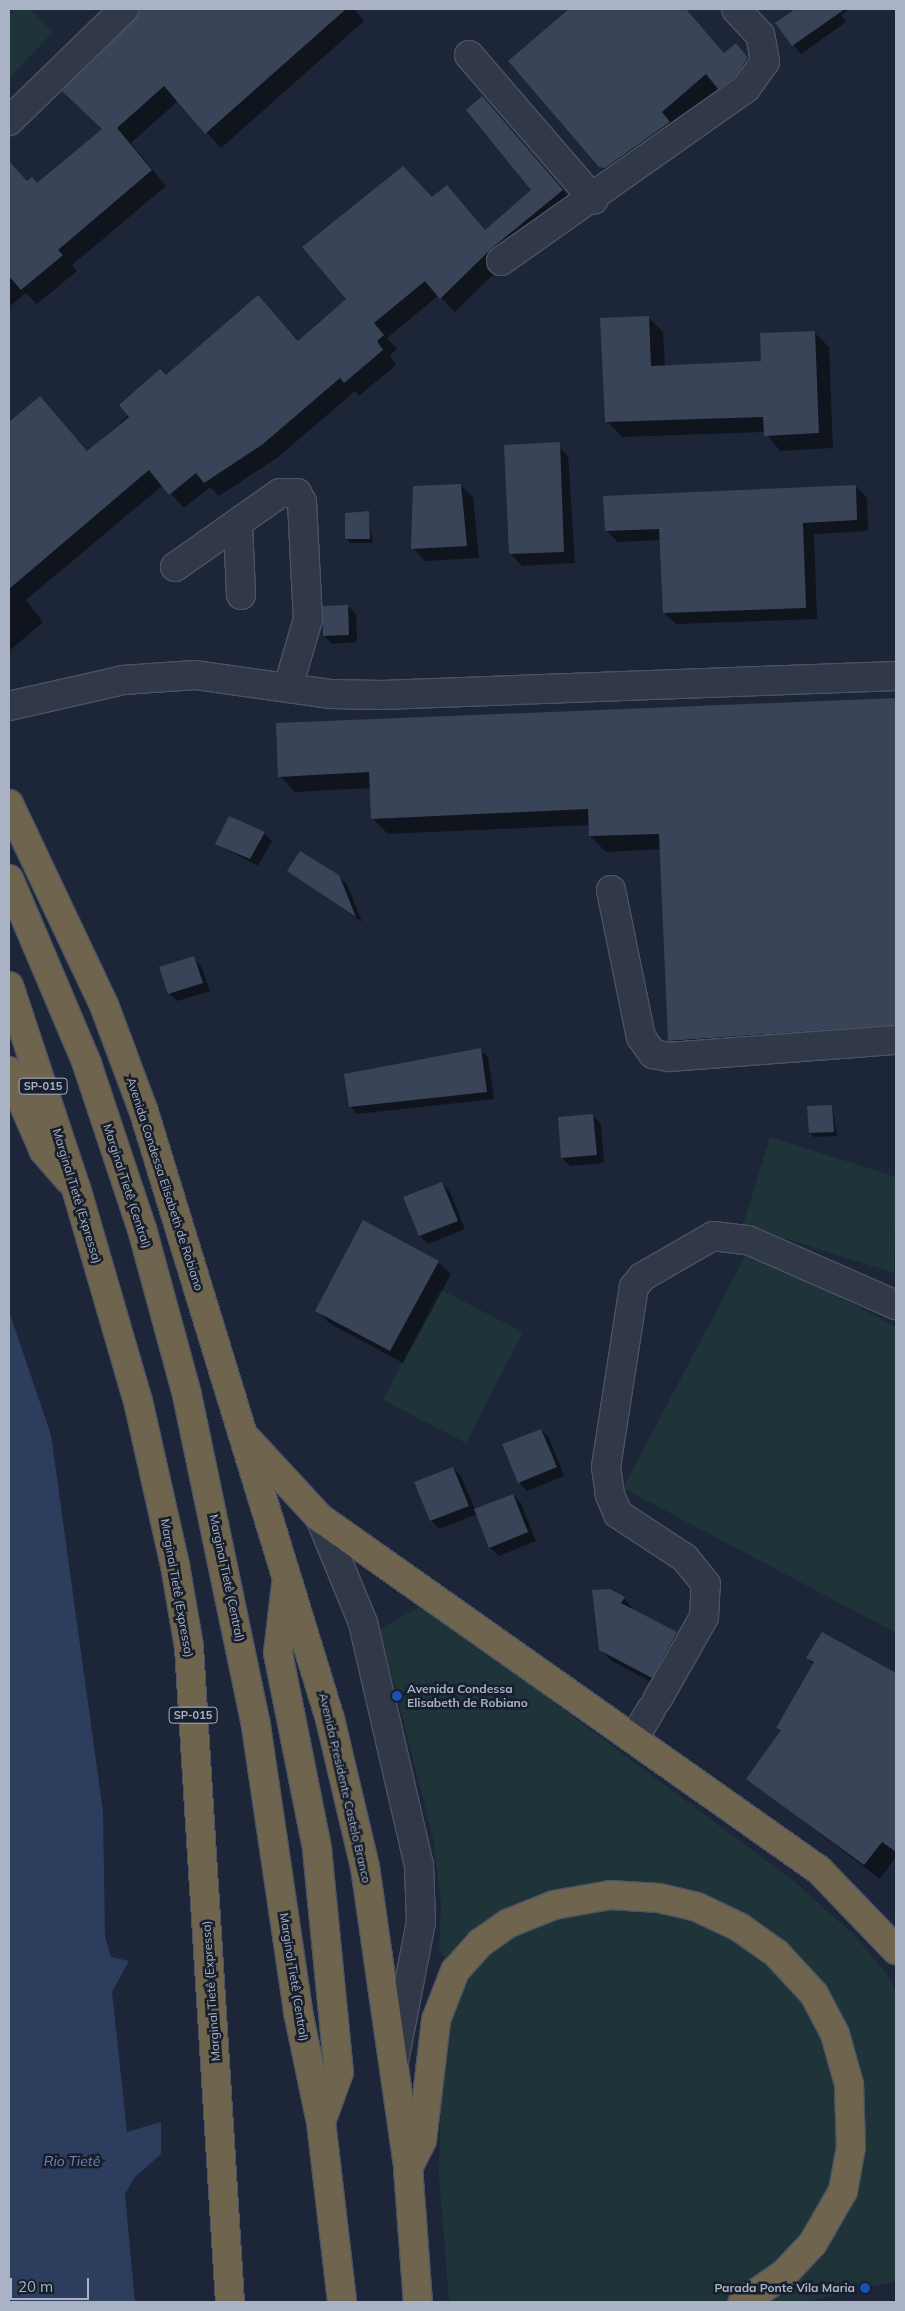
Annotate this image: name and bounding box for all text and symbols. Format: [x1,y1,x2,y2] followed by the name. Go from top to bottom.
[124,1076,206,1292] street label: Avenida Condessa Elisabeth de Robiano
[18,1078,68,1094] road number: SP-015
[100,1122,154,1250] street label: Marginal Tietê (Central)
[50,1127,104,1265] street label: Marginal Tietê (Expressa)
[206,1513,248,1643] street label: Marginal Tietê (Central)
[158,1517,196,1659] street label: Marginal Tietê (Expressa)
[407,1682,528,1710] place label: Avenida Condessa Elisabeth de Robiano
[391,1690,403,1702] marker: Avenida Condessa Elisabeth de Robiano
[316,1692,374,1884] street label: Avenida Presidente Castelo Branco
[168,1706,218,1724] road number: SP-015
[277,1912,311,2042] street label: Marginal Tietê (Central)
[199,1920,223,2062] street label: Marginal Tietê (Expressa)
[44,2153,100,2169] water label: Rio Tietê
[12,2268,91,2300] scale bar
[18,2277,53,2296] text: 20 m
[714,2281,855,2295] place label: Parada Ponte Vila Maria
[859,2282,871,2294] marker: Parada Ponte Vila Maria

